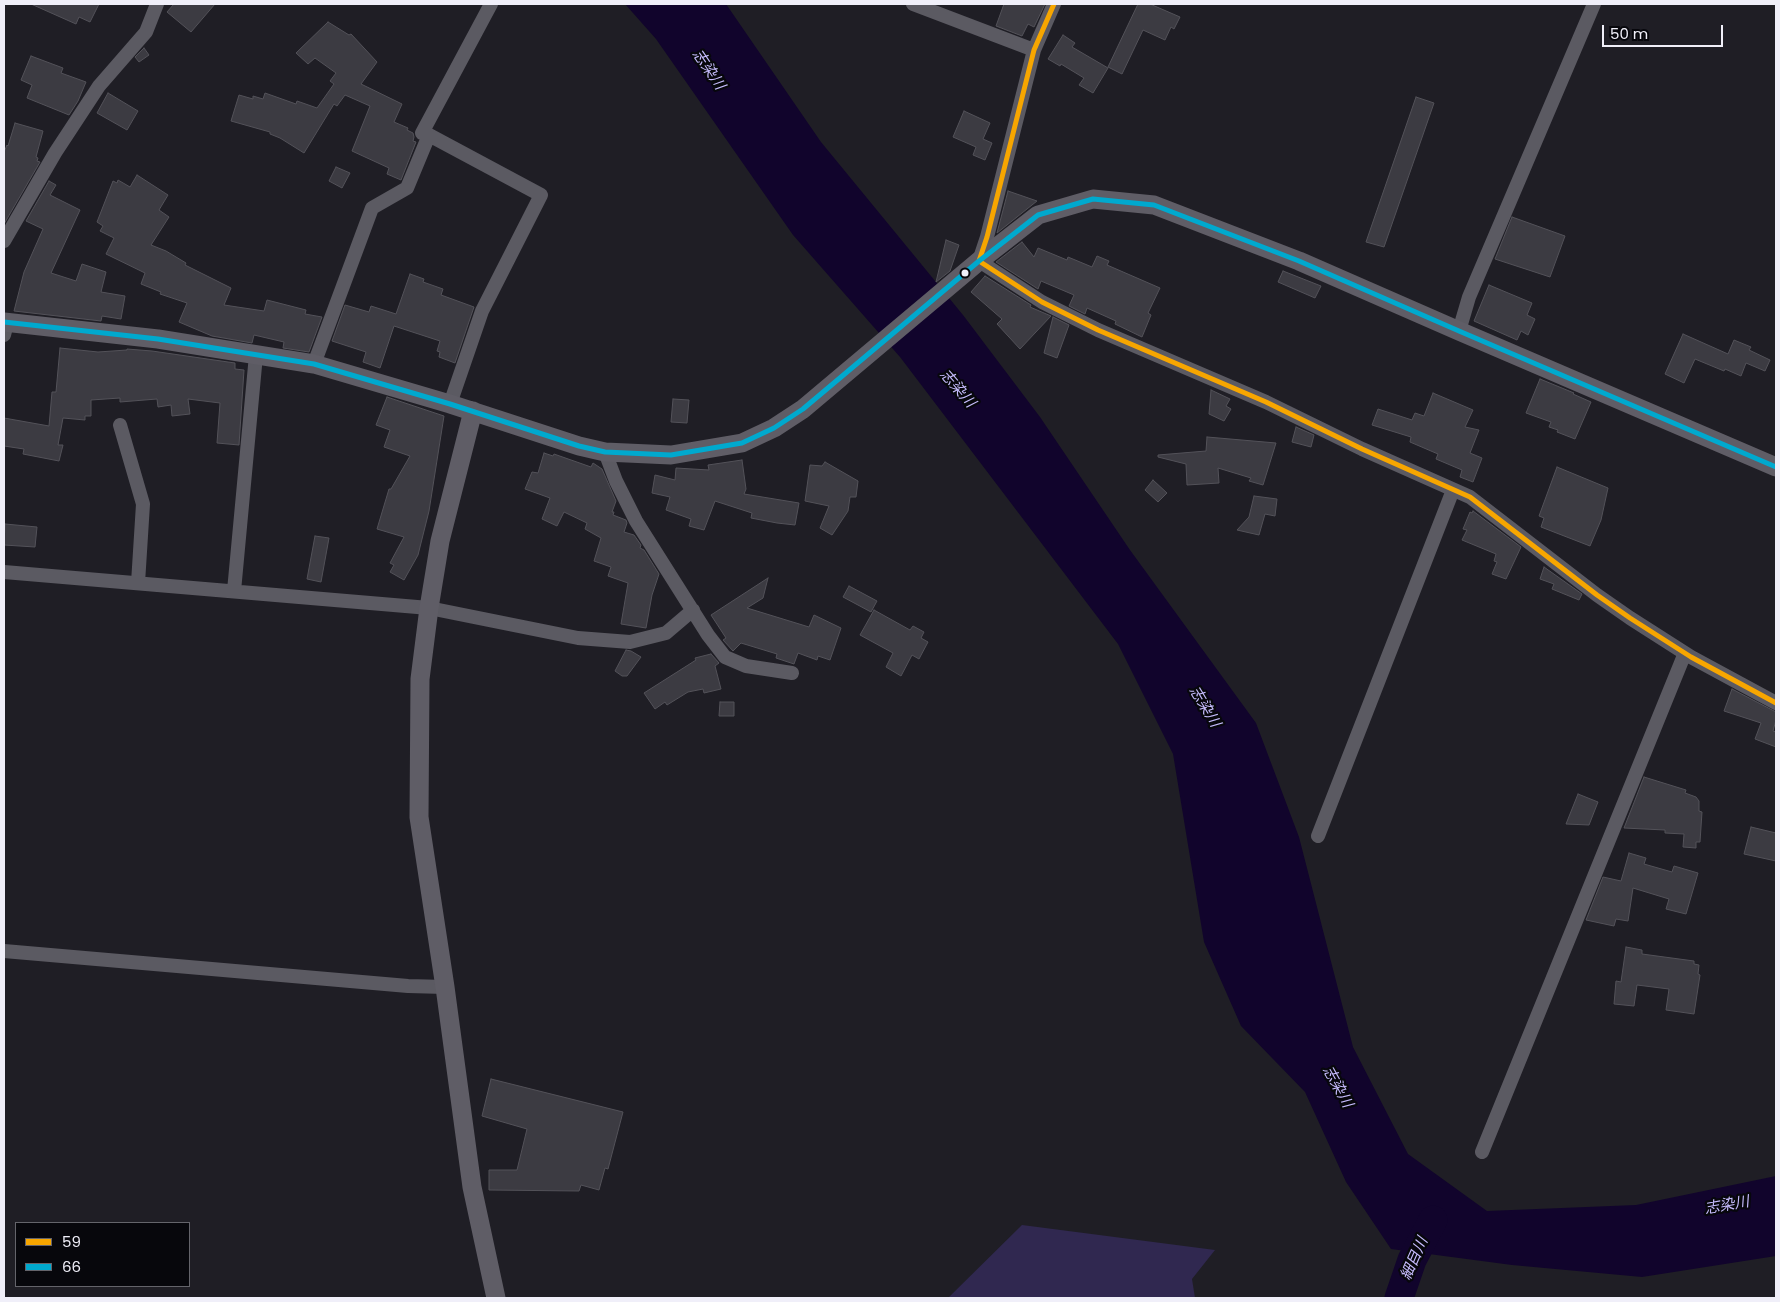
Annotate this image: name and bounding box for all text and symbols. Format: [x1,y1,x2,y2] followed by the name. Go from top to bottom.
[1605,15,1726,47] scale bar
[1610,23,1648,44] text: 50 m
[688,46,728,94] water label: 志染川
[960,268,970,278] unlabelled marker
[935,366,979,412] water label: 志染川
[1185,683,1223,731] water label: 志染川
[1318,1063,1356,1111] water label: 志染川
[1703,1193,1751,1219] water label: 志染川
[15,1222,190,1287] legend
[62,1231,81,1252] text: 59
[1398,1235,1432,1283] water label: 細目川
[62,1256,81,1277] text: 66

